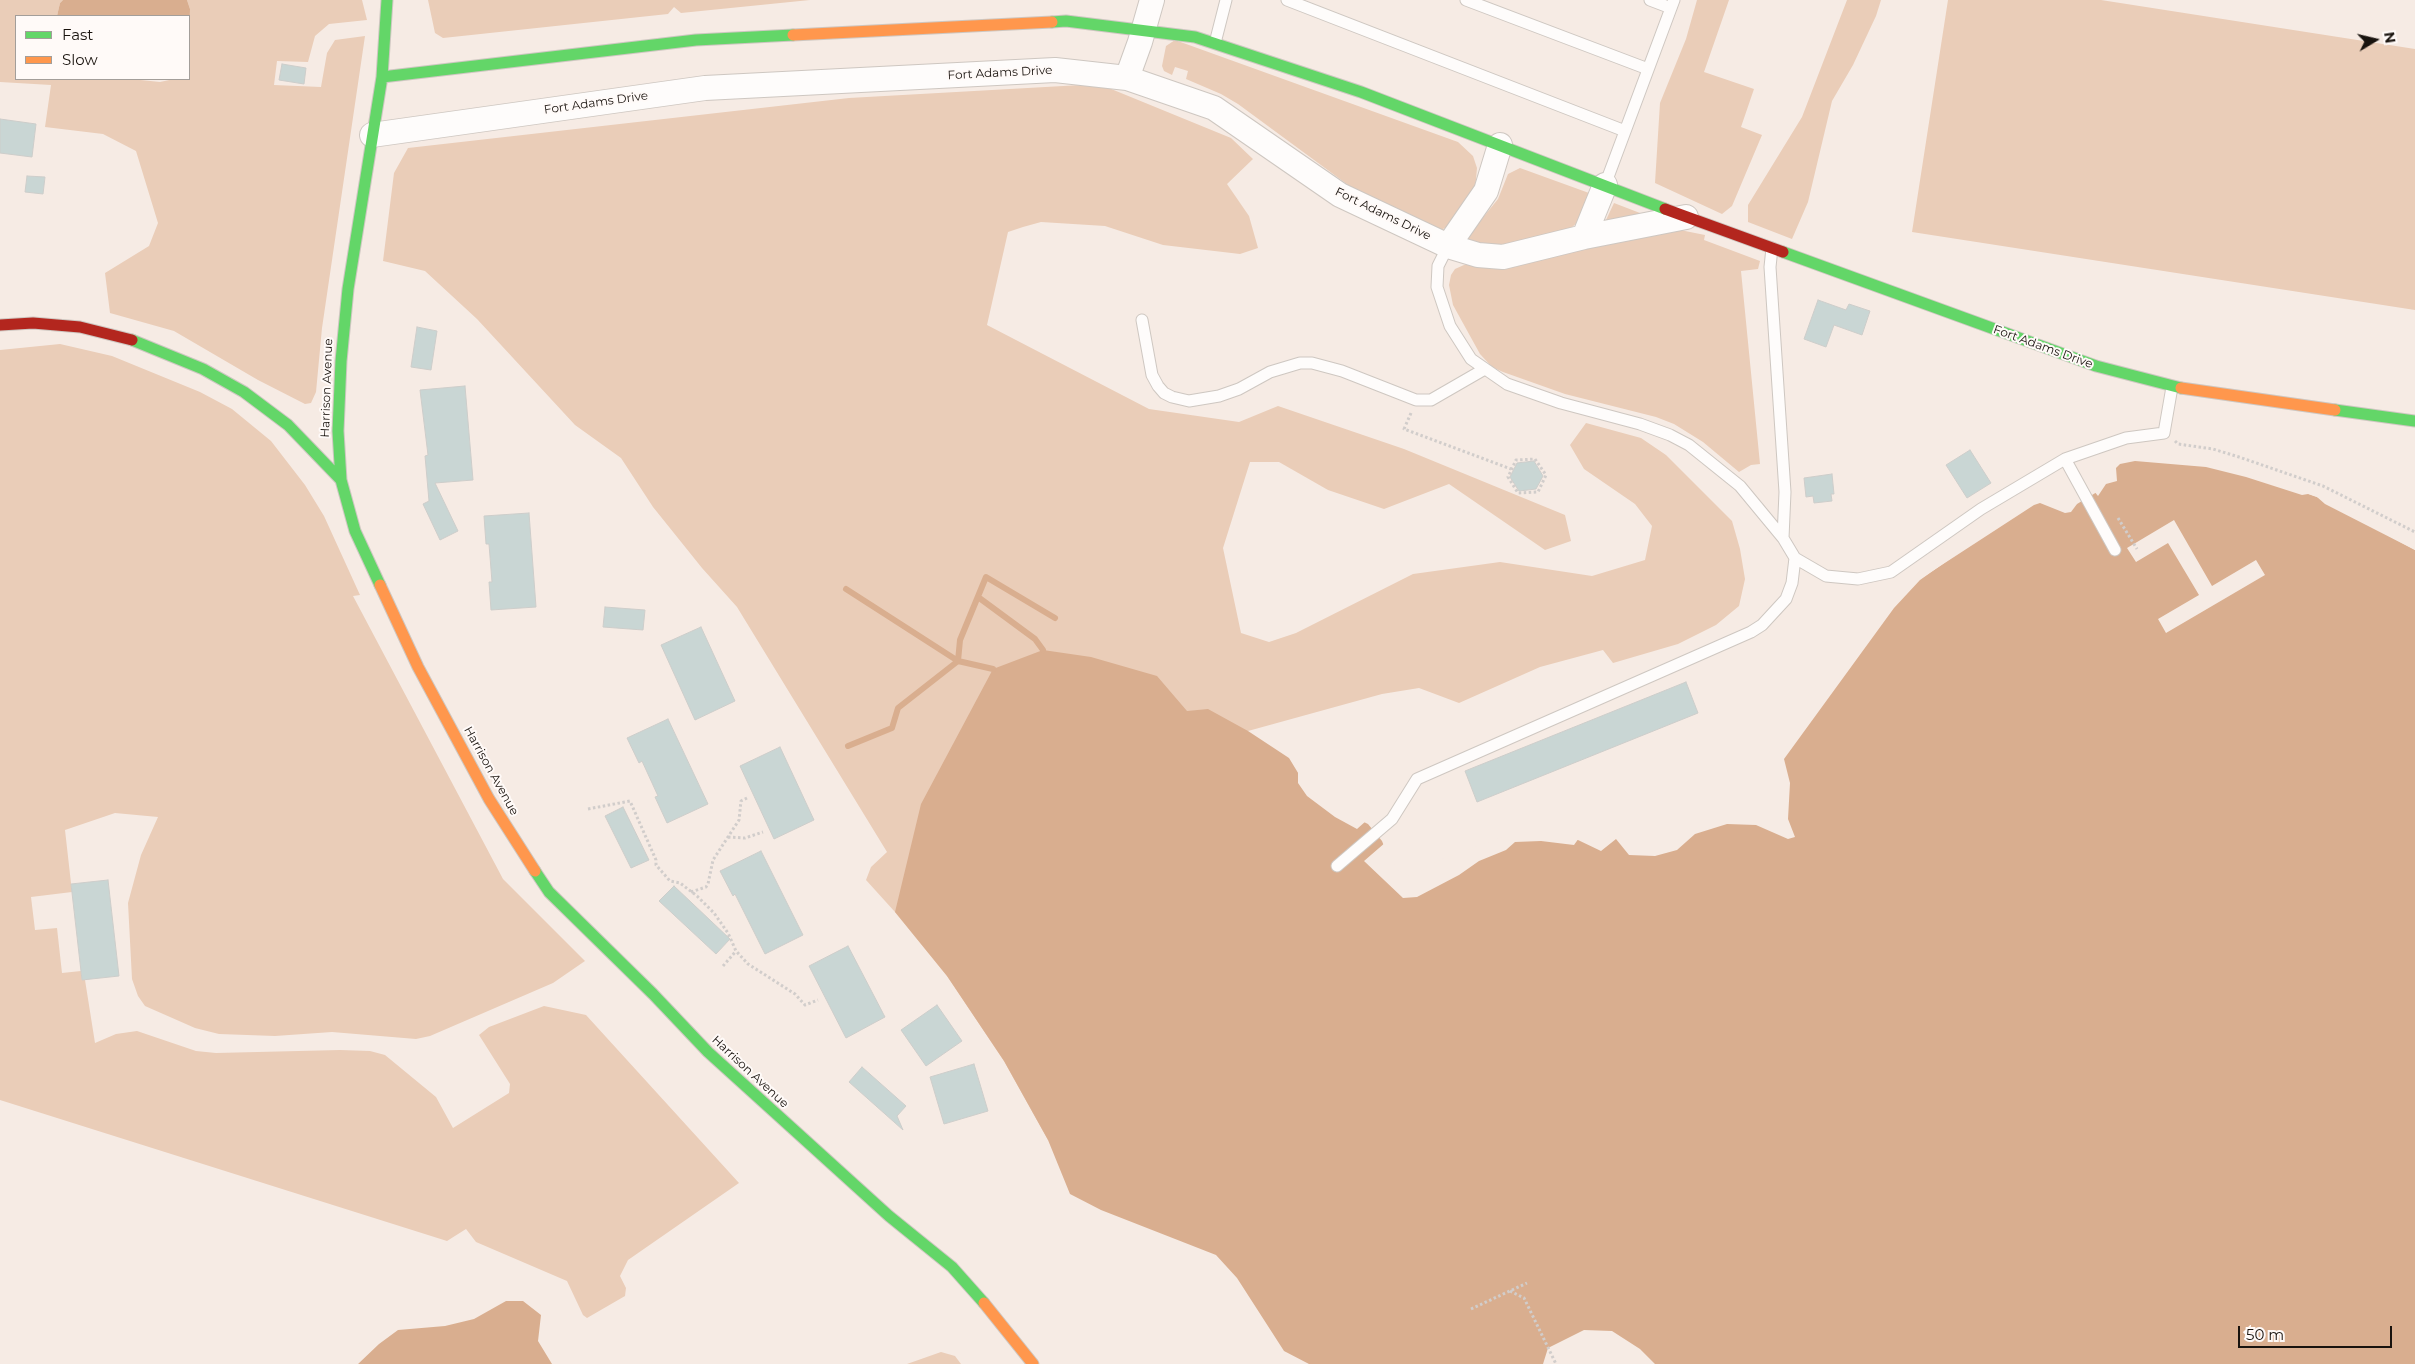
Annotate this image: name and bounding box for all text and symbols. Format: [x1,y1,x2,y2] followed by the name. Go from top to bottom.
[15,15,190,80] legend
[2350,15,2400,65] north arrow
[62,25,93,44] text: Fast
[2380,31,2400,45] text: N
[62,50,98,69] text: Slow
[947,63,1053,83] street label: Fort Adams Drive
[543,89,649,117] street label: Fort Adams Drive
[1333,185,1433,243] street label: Fort Adams Drive
[1991,322,2095,372] street label: Fort Adams Drive
[318,338,336,438] street label: Harrison Avenue
[461,724,521,818] street label: Harrison Avenue
[709,1033,791,1111] street label: Harrison Avenue
[2240,1316,2394,1348] scale bar
[2246,1325,2284,1344] text: 50 m

